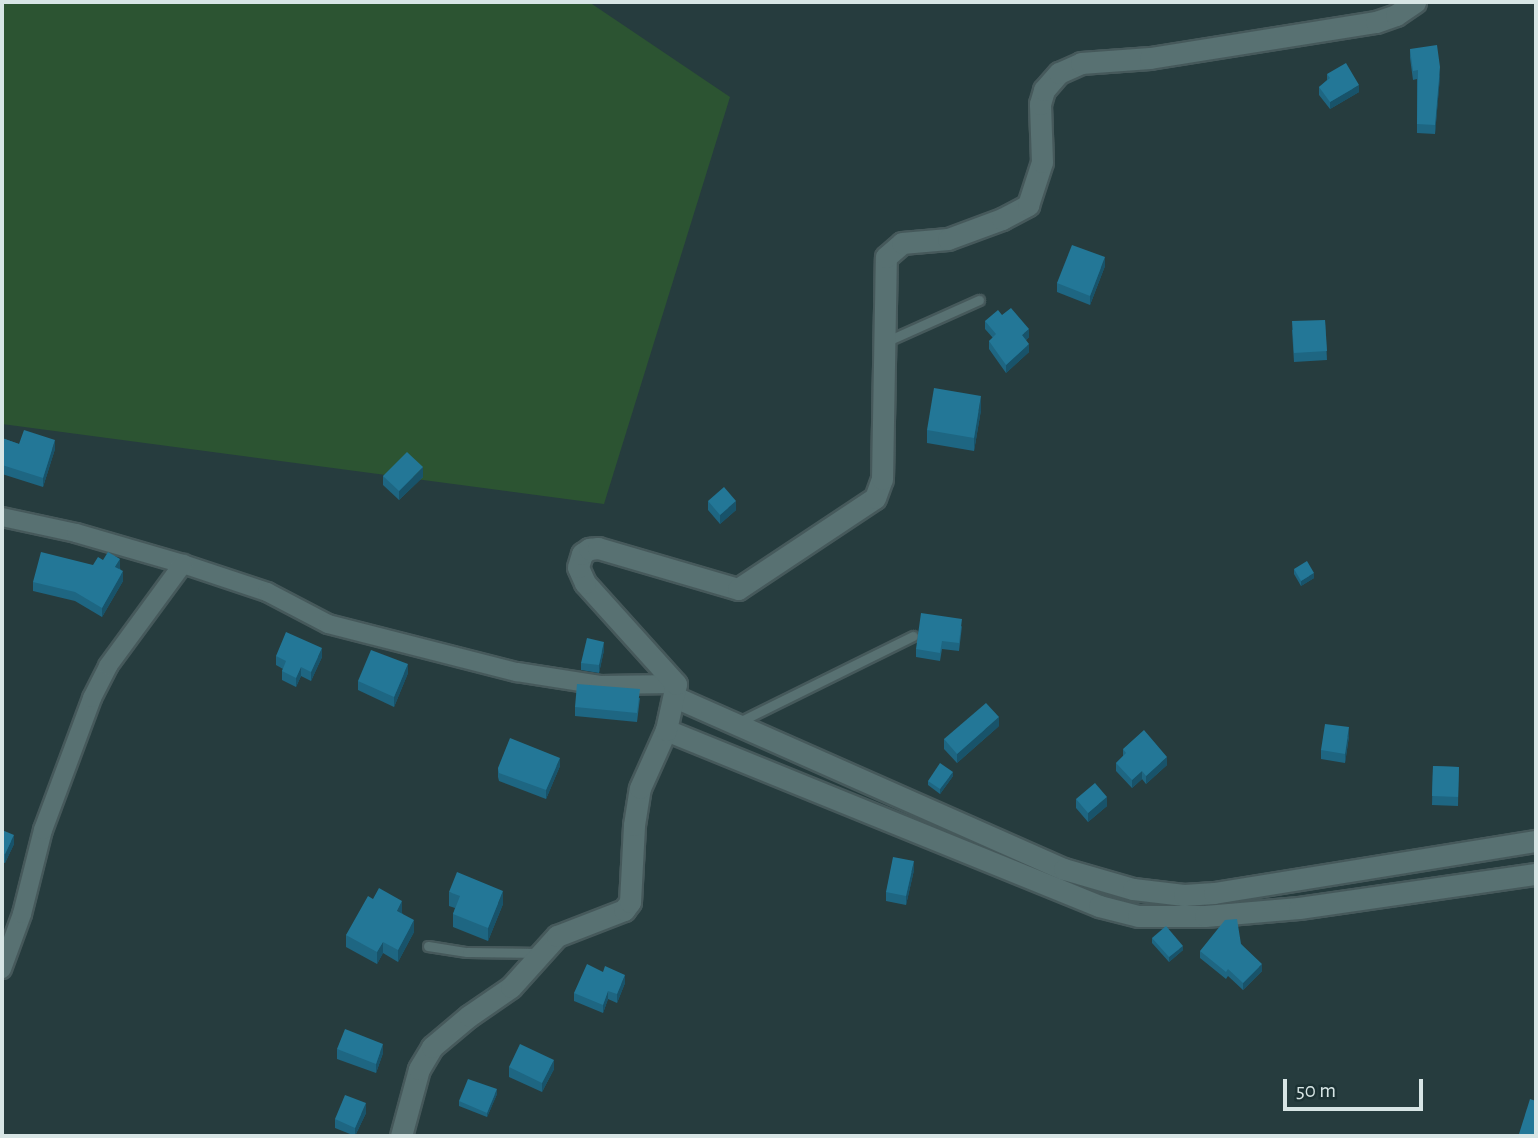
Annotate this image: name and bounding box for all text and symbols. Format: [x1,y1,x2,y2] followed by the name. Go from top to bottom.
[1286,1064,1426,1108] scale bar
[1296,1080,1336,1101] text: 50 m

